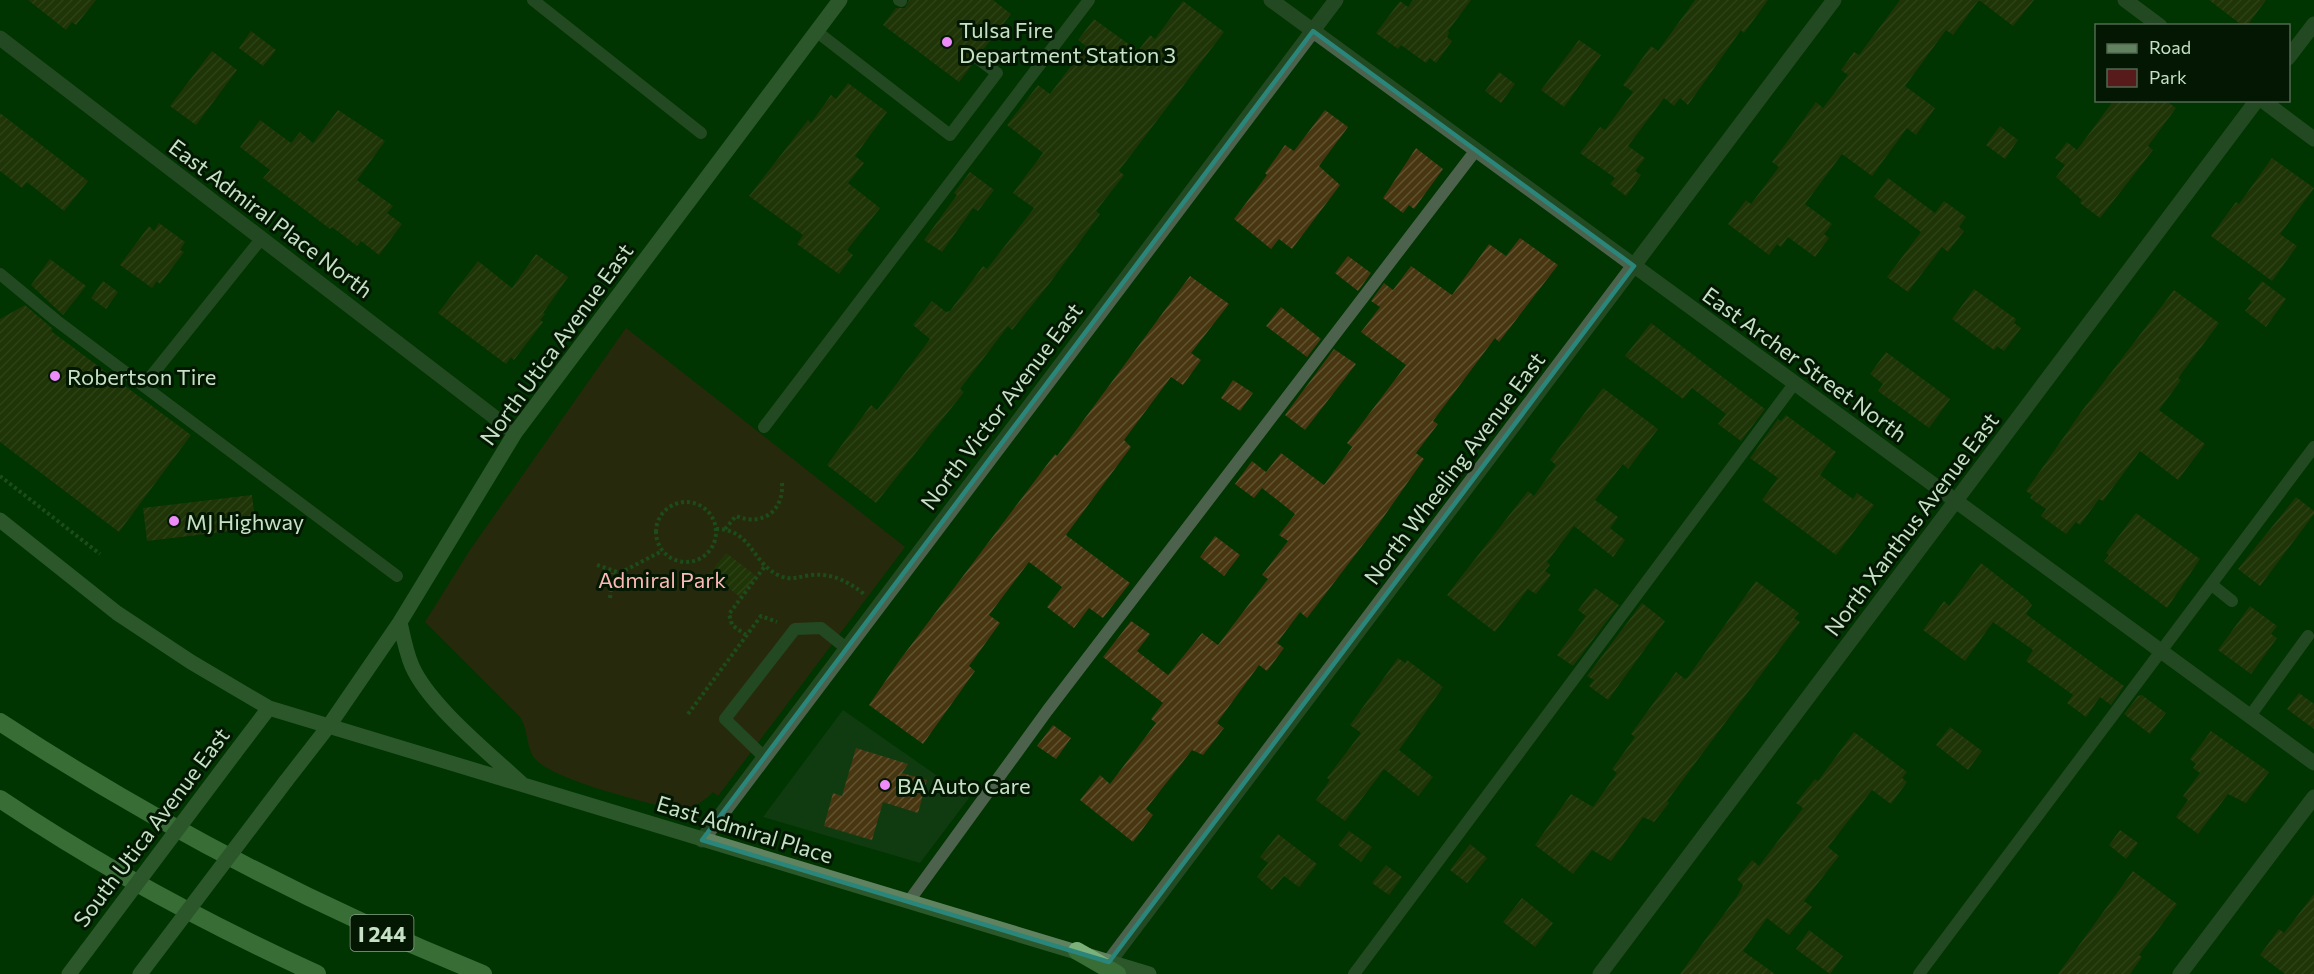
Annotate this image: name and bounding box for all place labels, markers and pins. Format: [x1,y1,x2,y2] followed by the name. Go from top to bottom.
[959,16,1176,68] place label: Tulsa Fire Department Station 3
[940,35,954,49] marker: Tulsa Fire Department Station 3
[67,363,216,390] place label: Robertson Tire
[48,369,62,383] marker: Robertson Tire
[186,508,304,535] place label: MJ Highway
[167,514,181,528] marker: MJ Highway
[897,772,1031,799] place label: BA Auto Care
[878,778,892,792] marker: BA Auto Care

